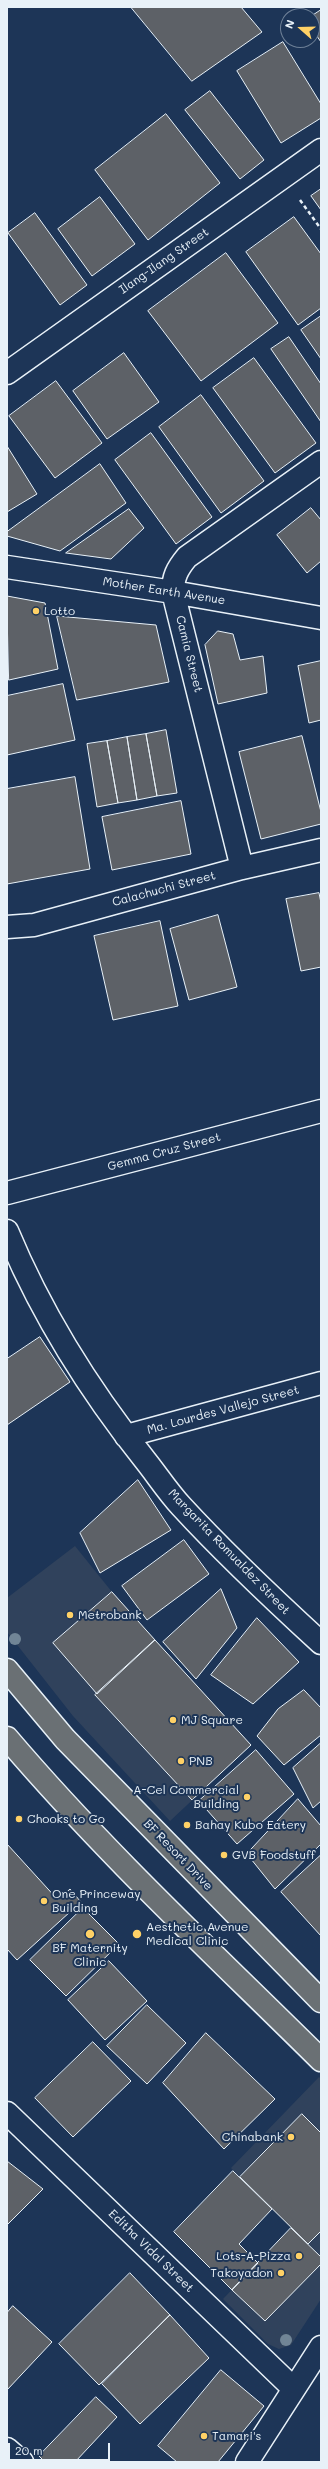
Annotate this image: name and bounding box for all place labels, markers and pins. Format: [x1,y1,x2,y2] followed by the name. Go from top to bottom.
[44,604,75,618] place label: Lotto
[31,606,41,616] marker: Lotto
[78,1608,142,1622] place label: Metrobank
[65,1610,75,1620] marker: Metrobank
[181,1713,243,1727] place label: MJ Square
[168,1715,178,1725] marker: MJ Square
[189,1754,213,1768] place label: PNB
[176,1756,186,1766] marker: PNB
[133,1783,239,1811] place label: A-Cel Commercial Building
[242,1792,252,1802] marker: A-Cel Commercial Building
[27,1812,105,1826] place label: Chooks to Go
[14,1814,24,1824] marker: Chooks to Go
[195,1818,306,1832] place label: Bahay Kubo Eatery
[182,1820,192,1830] marker: Bahay Kubo Eatery
[232,1848,315,1862] place label: GVB Foodstuff
[219,1850,229,1860] marker: GVB Foodstuff
[52,1887,141,1915] place label: One Princeway Building
[39,1896,49,1906] marker: One Princeway Building
[146,1920,248,1948] place label: Aesthetic Avenue Medical Clinic
[84,1928,96,1940] marker: BF Maternity Clinic
[131,1928,143,1940] marker: Aesthetic Avenue Medical Clinic
[52,1941,128,1969] place label: BF Maternity Clinic
[222,2130,283,2144] place label: Chinabank
[286,2132,296,2142] marker: Chinabank
[216,2249,291,2263] place label: Lots-A-Pizza
[294,2251,304,2261] marker: Lots-A-Pizza
[210,2266,273,2280] place label: Takoyadon
[276,2268,286,2278] marker: Takoyadon
[212,2429,261,2443] place label: Tamari's
[199,2431,209,2441] marker: Tamari's

